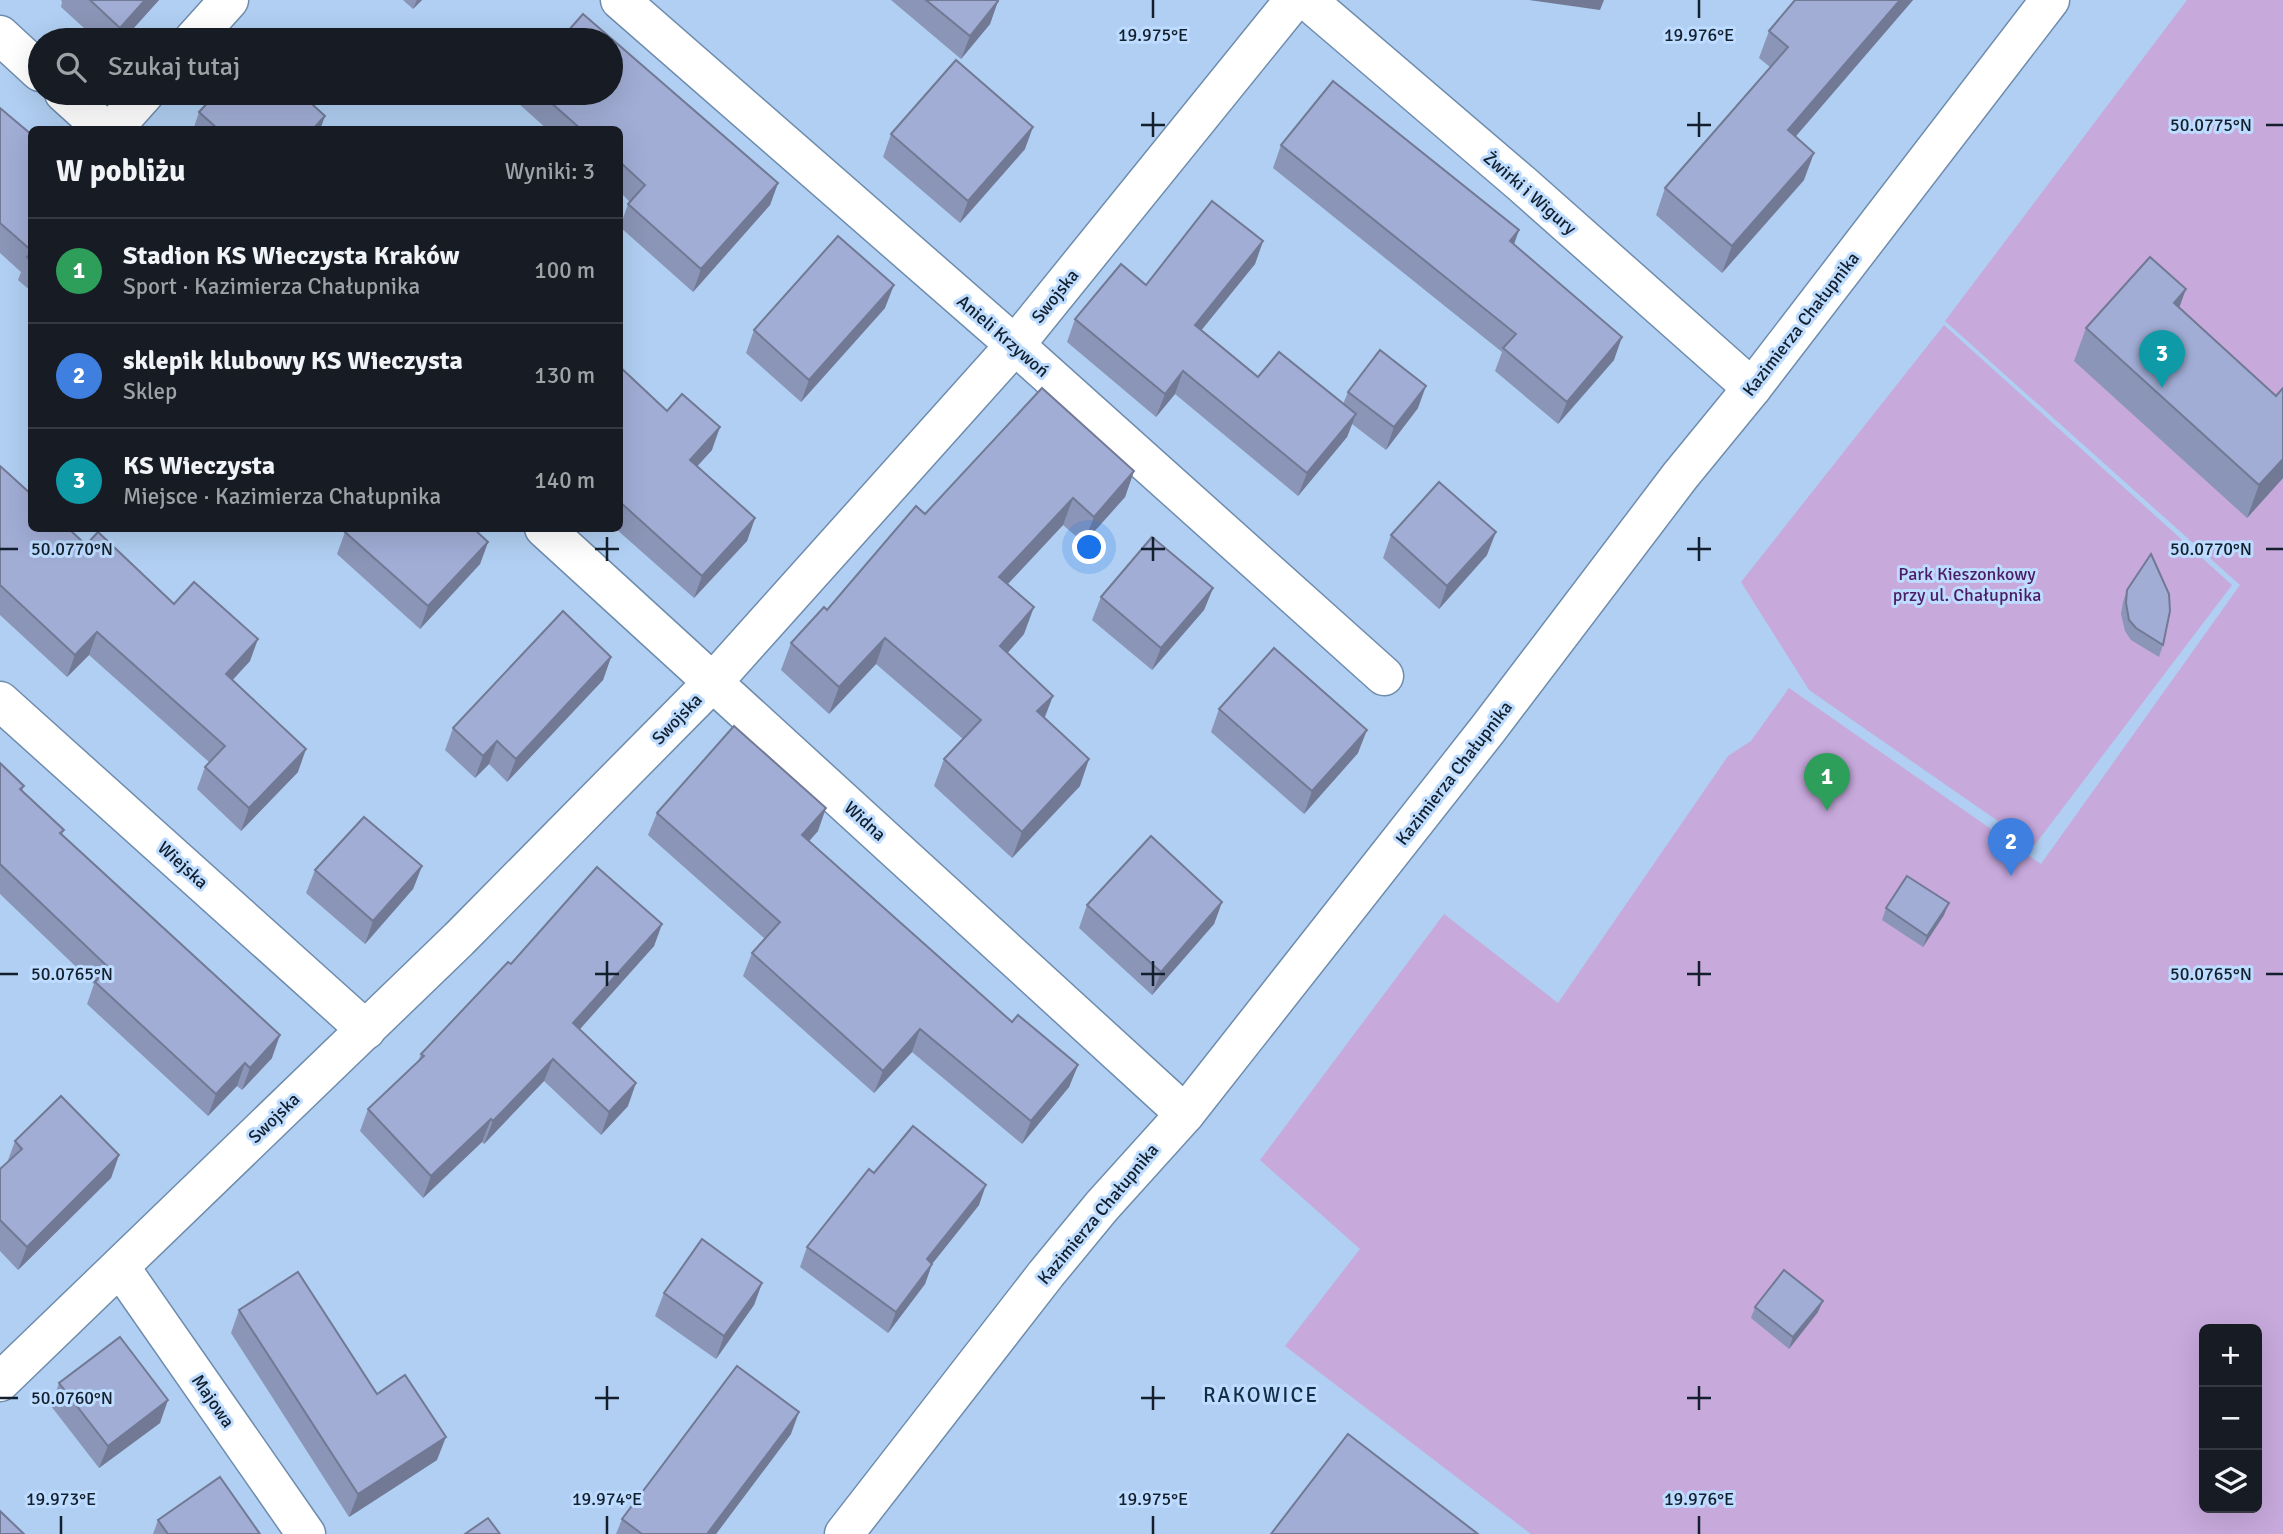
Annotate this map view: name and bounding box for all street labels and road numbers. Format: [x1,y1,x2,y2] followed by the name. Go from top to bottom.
[1479,147,1581,240] street label: Żwirki i Wigury
[1738,248,1864,400] street label: Kazimierza Chałupnika
[1027,265,1083,327] street label: Swojska
[953,290,1053,382] street label: Anieli Krzywoń
[647,689,707,749] street label: Swojska
[1391,697,1517,849] street label: Kazimierza Chałupnika
[840,797,890,845] street label: Widna
[153,837,213,893] street label: Wiejska
[244,1088,304,1148] street label: Swojska
[1033,1139,1163,1289] street label: Kazimierza Chałupnika
[187,1370,239,1432] street label: Majowa

